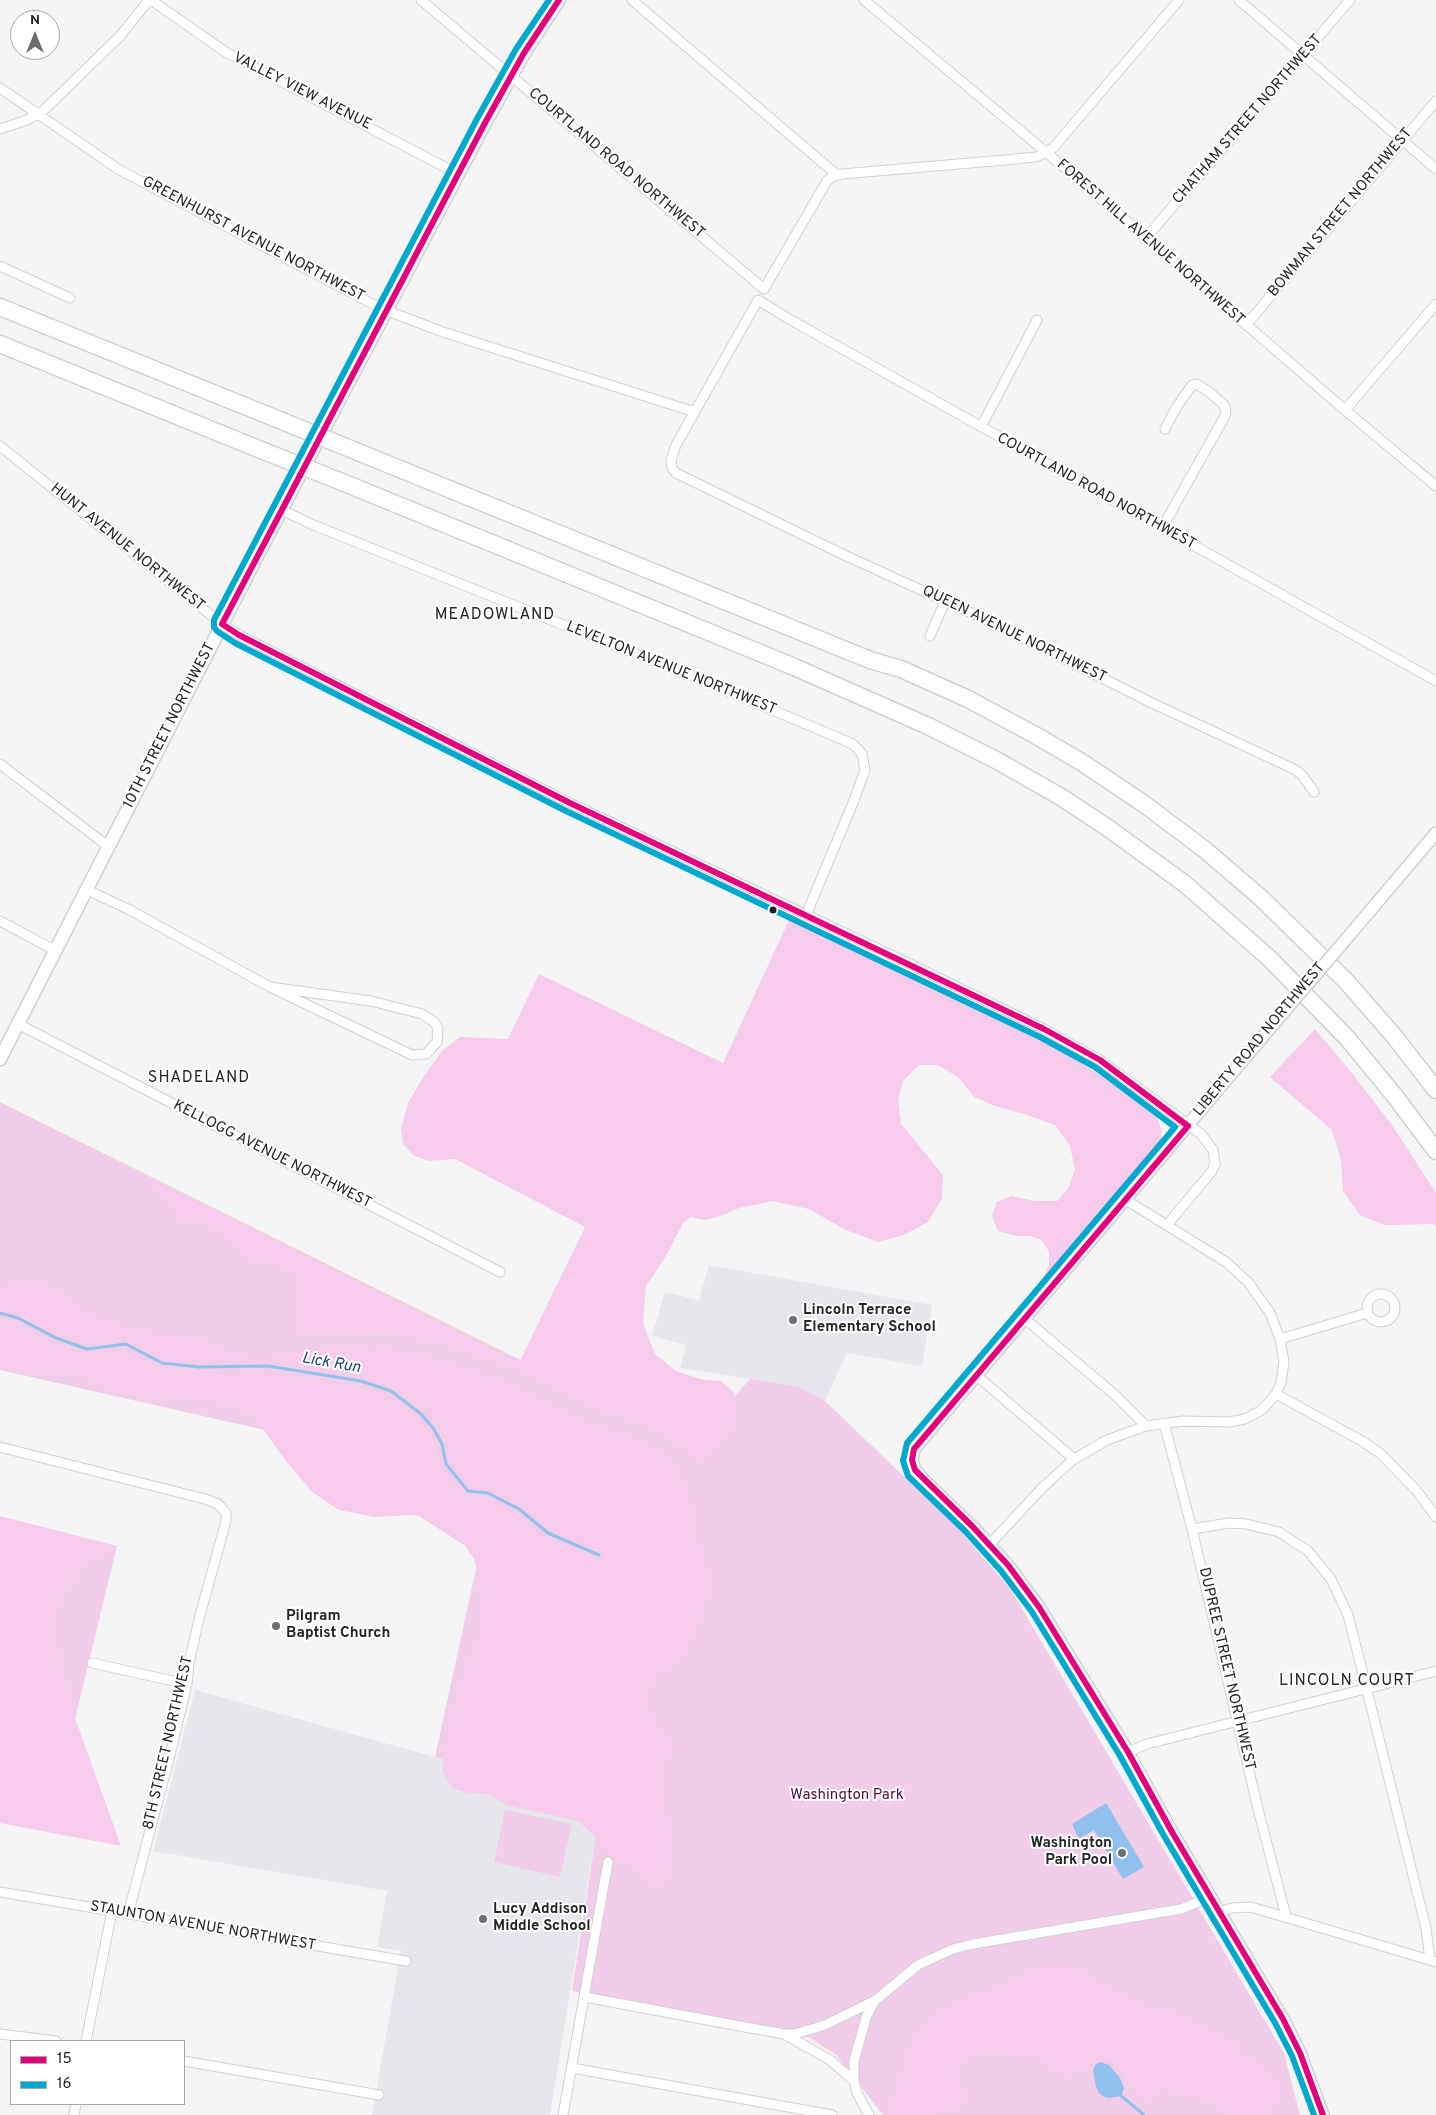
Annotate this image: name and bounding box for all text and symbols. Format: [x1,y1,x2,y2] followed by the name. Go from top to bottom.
[10,10,60,60] north arrow
[30,12,40,29] text: N
[1169,31,1327,209] street label: CHATHAM STREET NORTHWEST
[230,49,374,135] street label: VALLEY VIEW AVENUE
[524,85,708,243] street label: COURTLAND ROAD NORTHWEST
[1265,125,1417,301] street label: BOWMAN STREET NORTHWEST
[1052,156,1248,330] street label: FOREST HILL AVENUE NORTHWEST
[139,173,367,307] street label: GREENHURST AVENUE NORTHWEST
[993,430,1199,554] street label: COURTLAND ROAD NORTHWEST
[46,480,208,616] street label: HUNT AVENUE NORTHWEST
[919,582,1109,688] street label: QUEEN AVENUE NORTHWEST
[434,606,556,626] district label: MEADOWLAND
[563,618,779,720] street label: LEVELTON AVENUE NORTHWEST
[120,640,220,812] street label: 10TH STREET NORTHWEST
[768,905,778,915] unlabelled marker
[1190,959,1330,1121] street label: LIBERTY ROAD NORTHWEST
[147,1069,251,1089] district label: SHADELAND
[170,1097,374,1213] street label: KELLOGG AVENUE NORTHWEST
[803,1302,936,1337] place label: Lincoln Terrace Elementary School
[787,1314,799,1326] marker: Lincoln Terrace Elementary School
[300,1349,362,1379] water label: Lick Run
[1194,1566,1258,1772] street label: DUPREE STREET NORTHWEST
[286,1608,390,1643] place label: Pilgram Baptist Church
[270,1620,282,1632] marker: Pilgram Baptist Church
[140,1654,198,1832] street label: 8TH STREET NORTHWEST
[1277,1672,1417,1692] district label: LINCOLN COURT
[790,1787,904,1805] park label: Washington Park
[1030,1835,1112,1870] place label: Washington Park Pool
[1116,1847,1128,1859] marker: Washington Park Pool
[89,1898,317,1956] street label: STAUNTON AVENUE NORTHWEST
[493,1901,591,1936] place label: Lucy Addison Middle School
[477,1913,489,1925] marker: Lucy Addison Middle School
[10,2040,185,2105] legend
[57,2050,72,2069] text: 15
[57,2075,72,2094] text: 16

